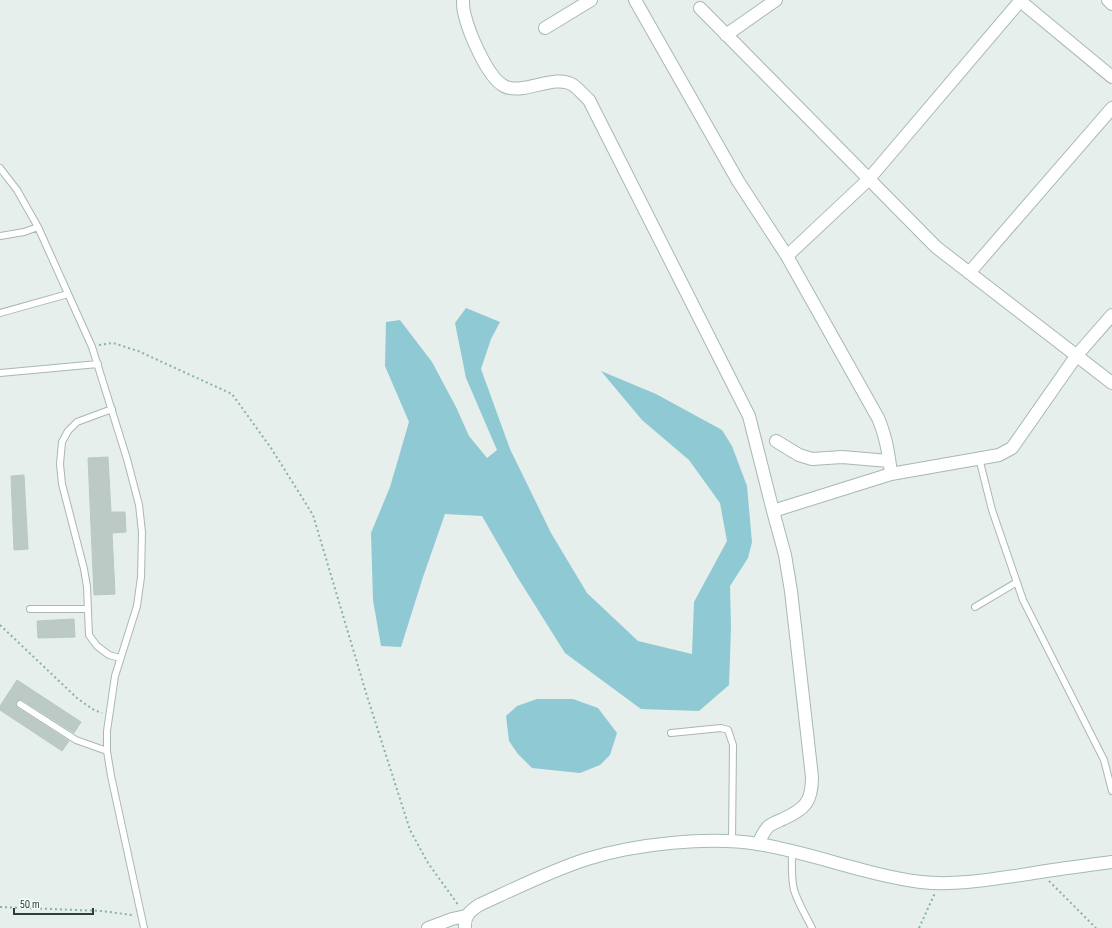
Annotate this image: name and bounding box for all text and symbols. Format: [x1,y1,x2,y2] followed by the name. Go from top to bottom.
[14,890,93,916] scale bar
[20,897,40,912] text: 50 m

